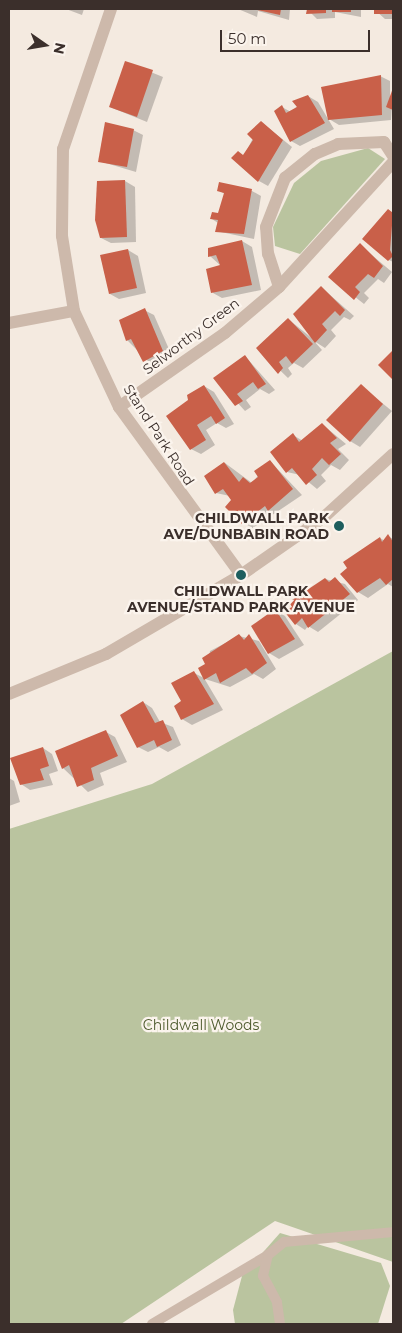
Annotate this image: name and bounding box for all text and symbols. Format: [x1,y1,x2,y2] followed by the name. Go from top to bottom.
[20,20,70,70] north arrow
[222,20,372,52] scale bar
[228,29,266,48] text: 50 m
[50,41,70,56] text: N
[140,294,242,378] street label: Selworthy Green
[120,381,198,489] street label: Stand Park Road
[164,510,329,542] place label: CHILDWALL PARK AVE/DUNBABIN ROAD
[333,520,345,532] marker: CHILDWALL PARK AVE/DUNBABIN ROAD
[235,569,247,581] marker: CHILDWALL PARK AVENUE/STAND PARK AVENUE
[127,583,355,616] place label: CHILDWALL PARK AVENUE/STAND PARK AVENUE
[143,1017,259,1033] park label: Childwall Woods

